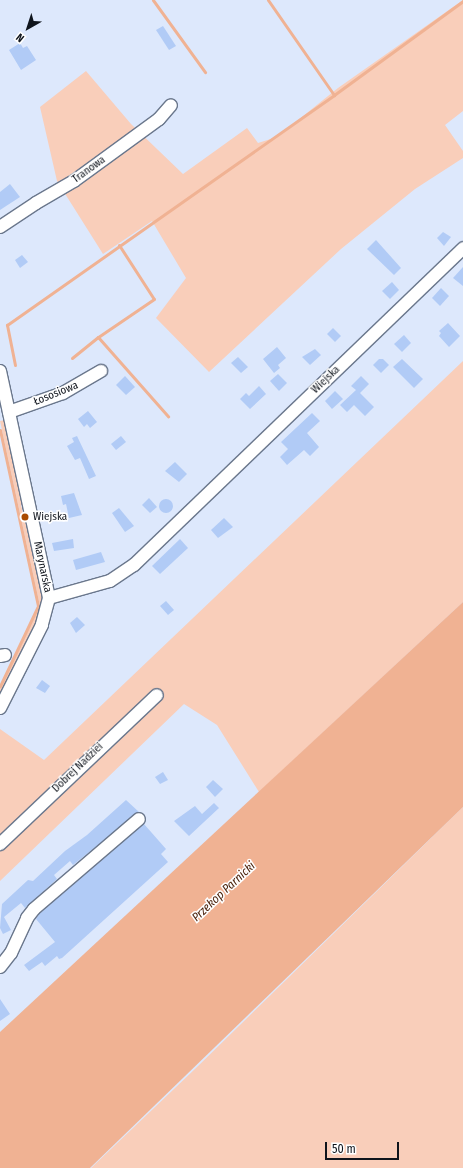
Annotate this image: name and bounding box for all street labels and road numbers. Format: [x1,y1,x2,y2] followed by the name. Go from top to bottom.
[70,154,108,186] street label: Tranowa
[309,363,343,397] street label: Wiejska
[32,379,80,409] street label: Łososiowa
[30,540,54,594] street label: Marynarska
[50,740,106,796] street label: Dobrej Nadziei

